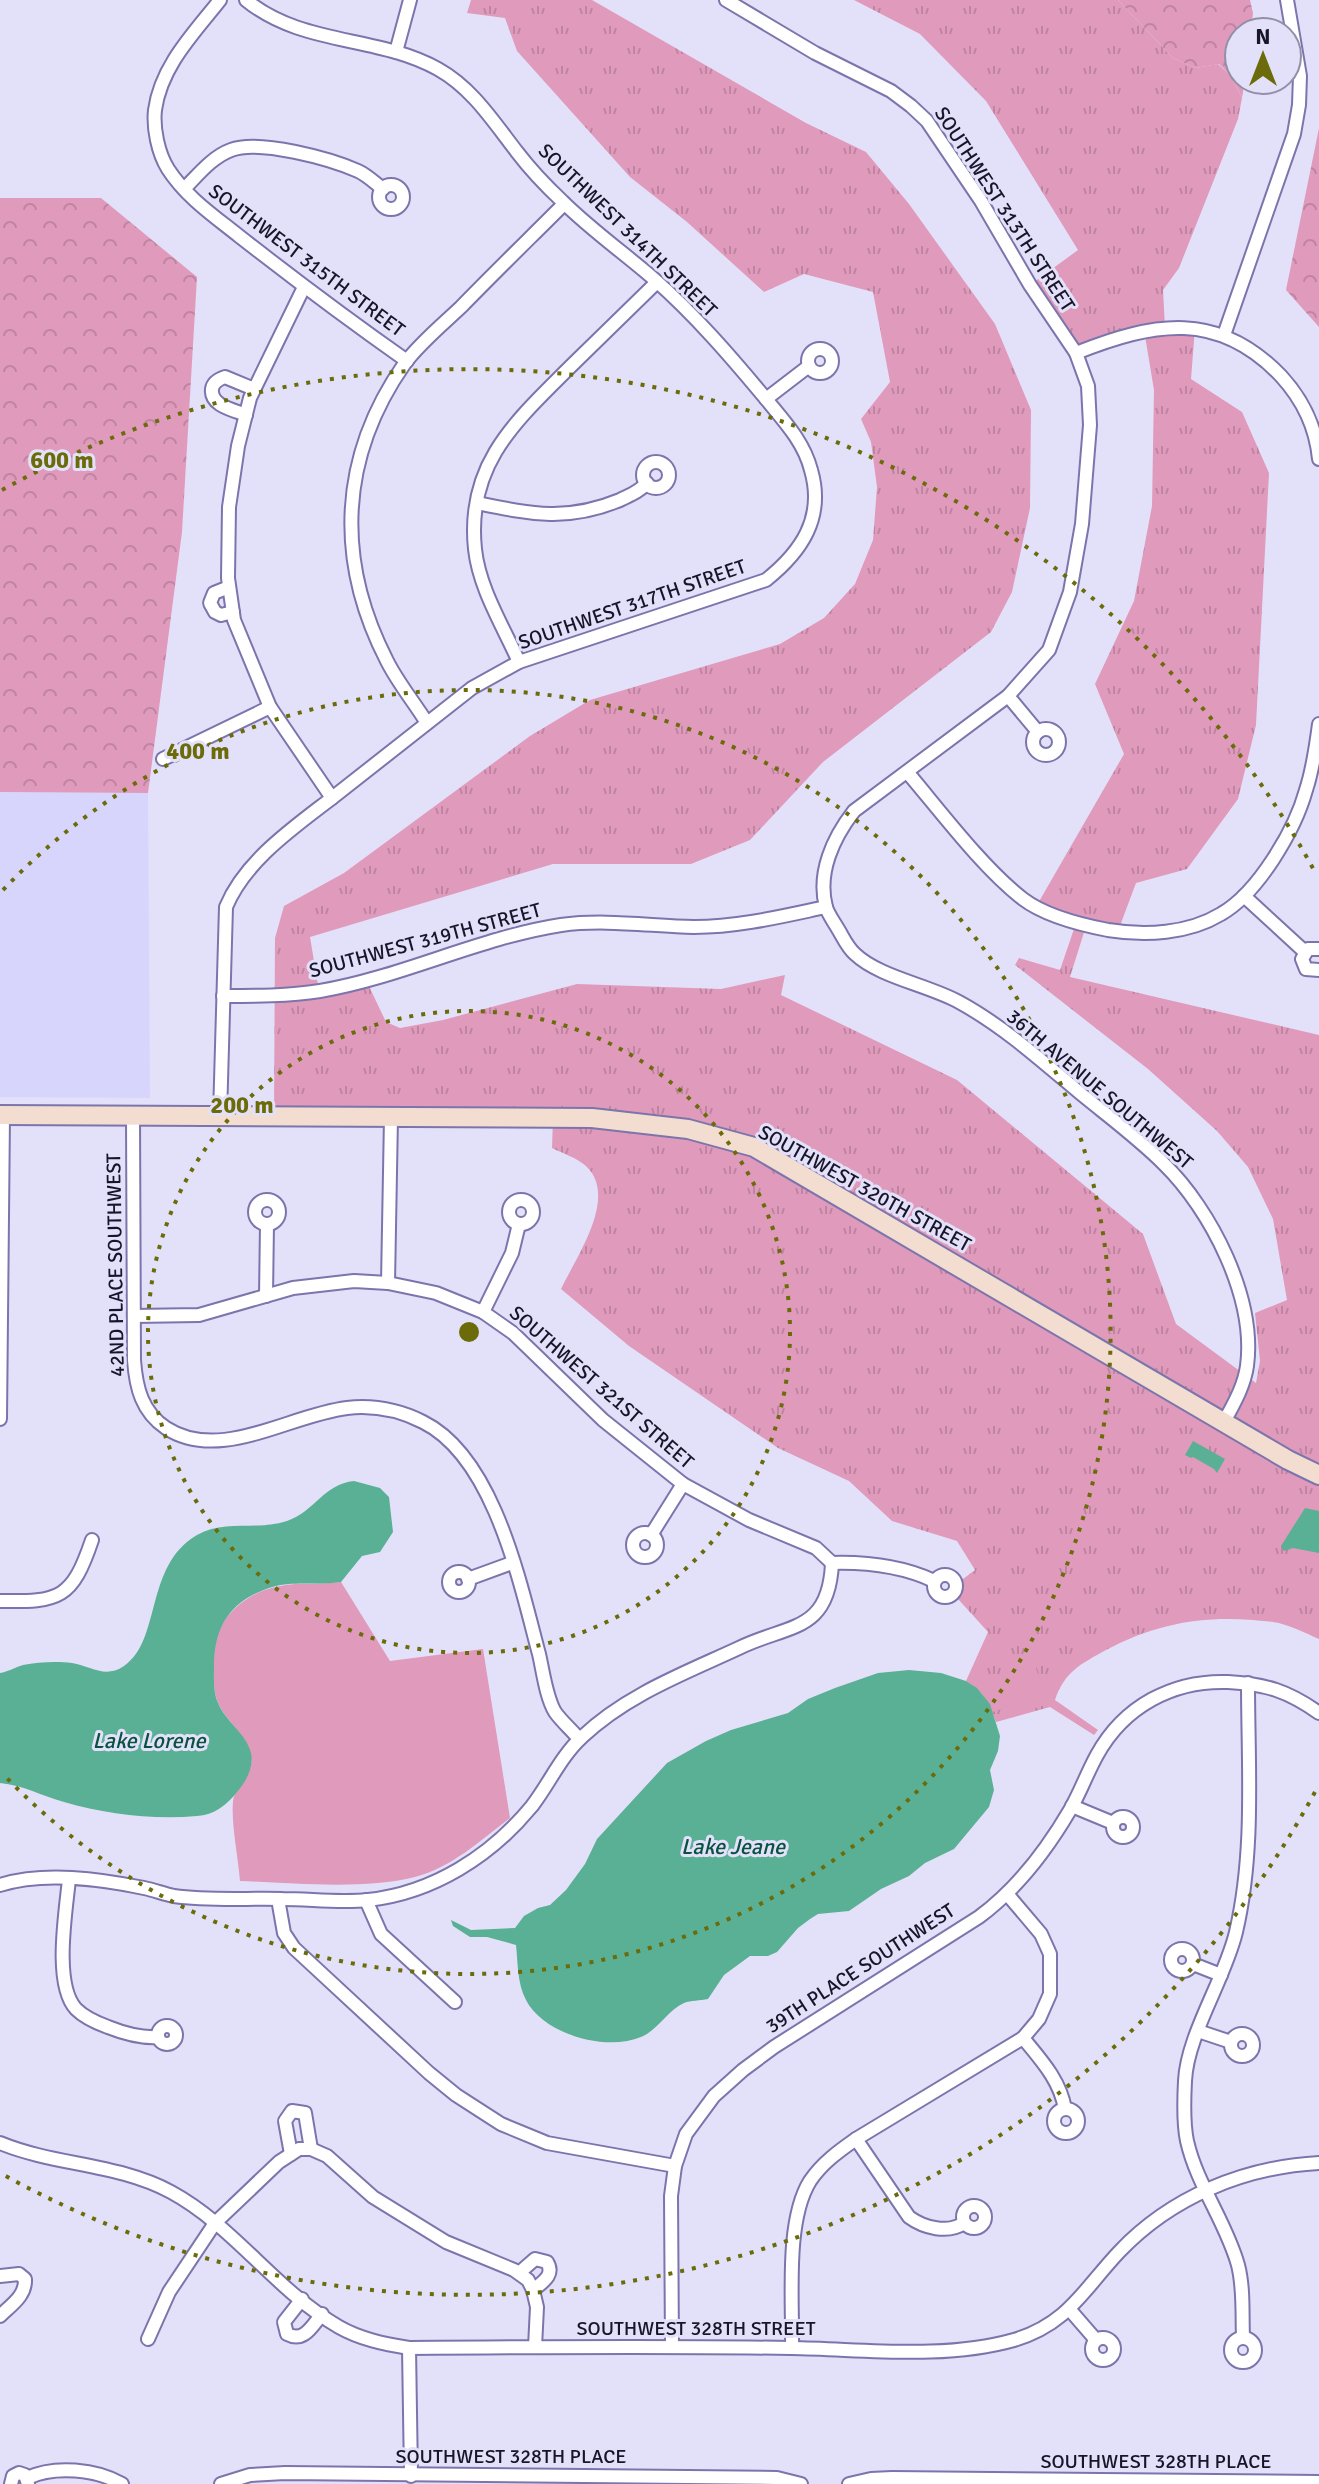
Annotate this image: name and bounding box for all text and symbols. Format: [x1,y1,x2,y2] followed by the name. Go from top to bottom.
[1223,16,1303,96] north arrow
[1255,23,1271,50] text: N
[929,102,1080,316] street label: SOUTHWEST 313TH STREET
[533,138,722,323] street label: SOUTHWEST 314TH STREET
[204,178,410,342] street label: SOUTHWEST 315TH STREET
[30,445,94,475] text: 600 m
[515,554,749,655] street label: SOUTHWEST 317TH STREET
[166,736,230,766] text: 400 m
[306,897,544,983] street label: SOUTHWEST 319TH STREET
[1001,1004,1198,1175] street label: 36TH AVENUE SOUTHWEST
[210,1090,274,1120] text: 200 m
[754,1120,976,1257] street label: SOUTHWEST 320TH STREET
[101,1153,130,1377] street label: 42ND PLACE SOUTHWEST
[504,1300,699,1474] street label: SOUTHWEST 321ST STREET
[455,1318,483,1346] centre of rings
[93,1727,206,1754] water label: Lake Lorene
[681,1833,786,1860] water label: Lake Jeane
[761,1898,960,2039] street label: 39TH PLACE SOUTHWEST
[576,2316,816,2341] street label: SOUTHWEST 328TH STREET
[395,2444,627,2469] street label: SOUTHWEST 328TH PLACE
[1040,2449,1272,2474] street label: SOUTHWEST 328TH PLACE

